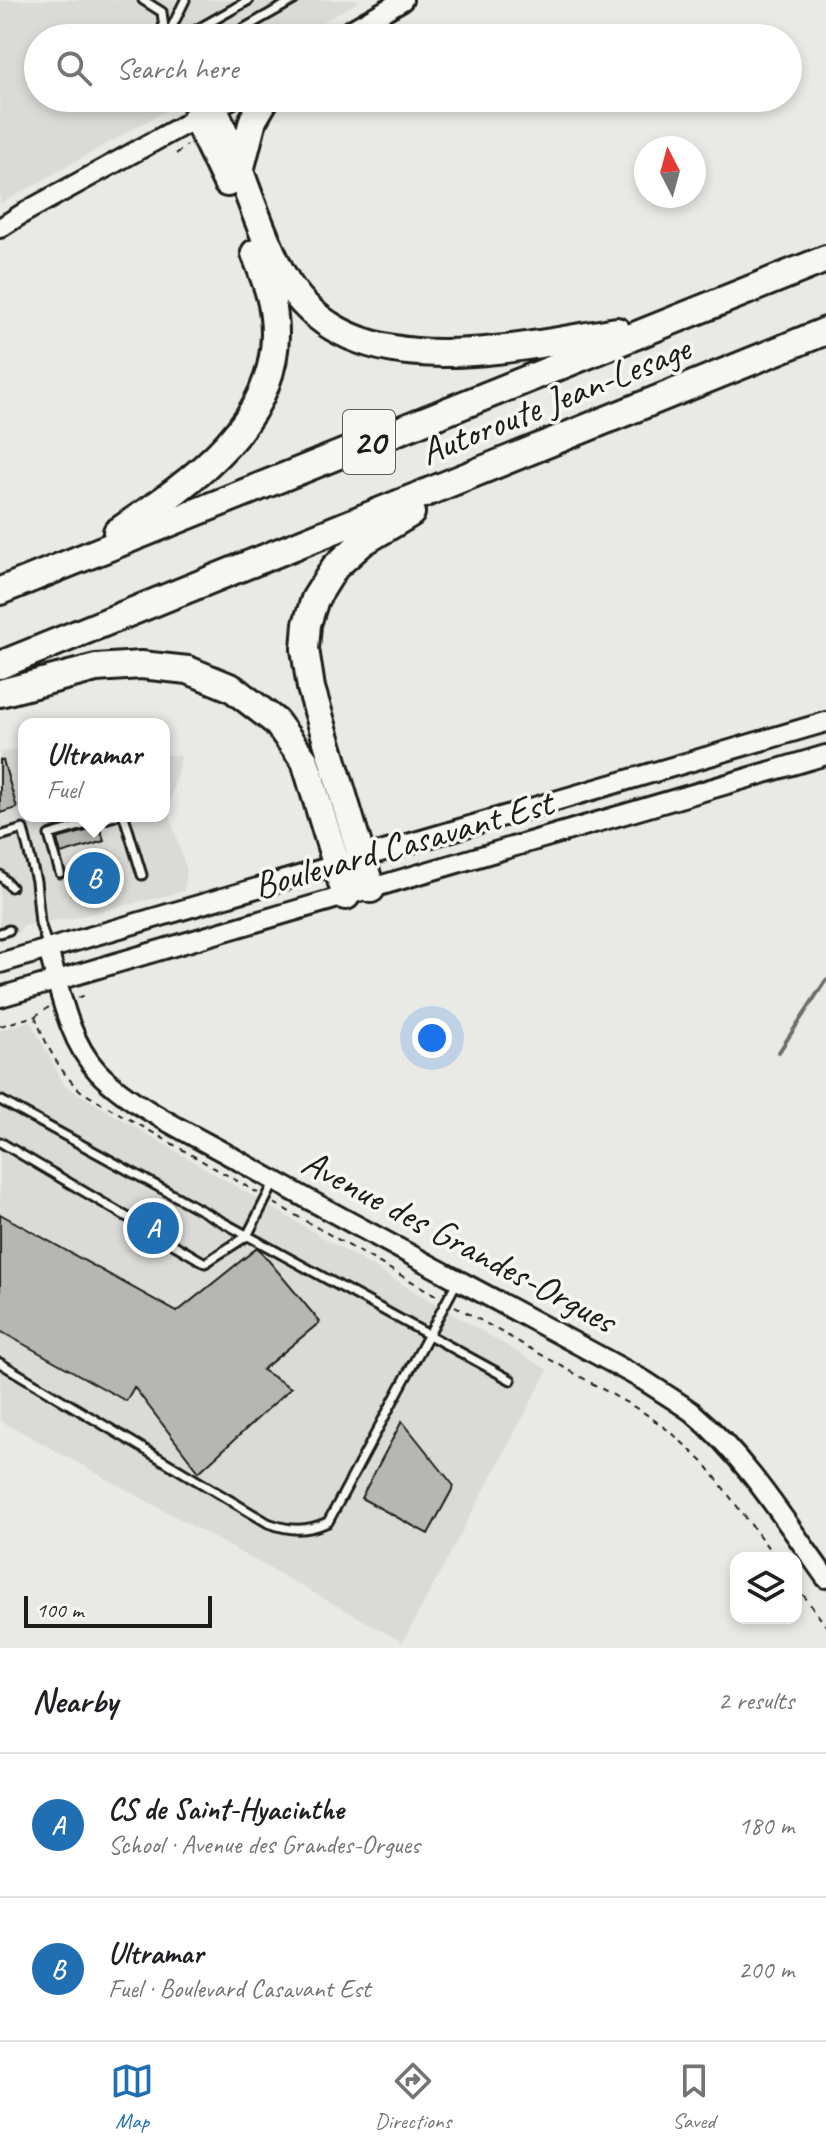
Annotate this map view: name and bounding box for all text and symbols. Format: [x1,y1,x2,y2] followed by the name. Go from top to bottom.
[24,24,802,112] search box
[52,46,96,90] icon: search
[116,49,238,87] text: Search here
[634,136,706,208] north arrow
[413,324,699,475] street label: Autoroute Jean-Lesage
[343,410,395,474] road number: 20
[18,718,170,822] popup
[47,735,141,773] text: Ultramar
[47,773,81,806] text: Fuel
[248,778,561,909] street label: Boulevard Casavant Est
[68,848,120,908] pin: B
[412,1018,452,1058] your location
[294,1138,627,1345] street label: Avenue des Grandes-Orgues
[127,1198,179,1258] pin: A
[730,1552,802,1624] map controls
[730,1552,802,1624] button: layers
[24,1592,212,1628] scale bar
[36,1596,83,1624] text: 100 m
[32,1679,118,1722] text: Nearby
[718,1684,794,1717] text: 2 results
[108,1790,344,1828] text: CS de Saint-Hyacinthe
[51,1809,65,1842] text: A
[738,1809,794,1842] text: 180 m
[108,1828,420,1861] text: School · Avenue des Grandes-Orgues
[108,1934,203,1972] text: Ultramar
[51,1953,65,1986] text: B
[738,1953,794,1986] text: 200 m
[108,1972,370,2005] text: Fuel · Boulevard Casavant Est
[110,2059,154,2135] tab: Map
[375,2059,451,2135] tab: Directions
[672,2059,716,2135] tab: Saved

